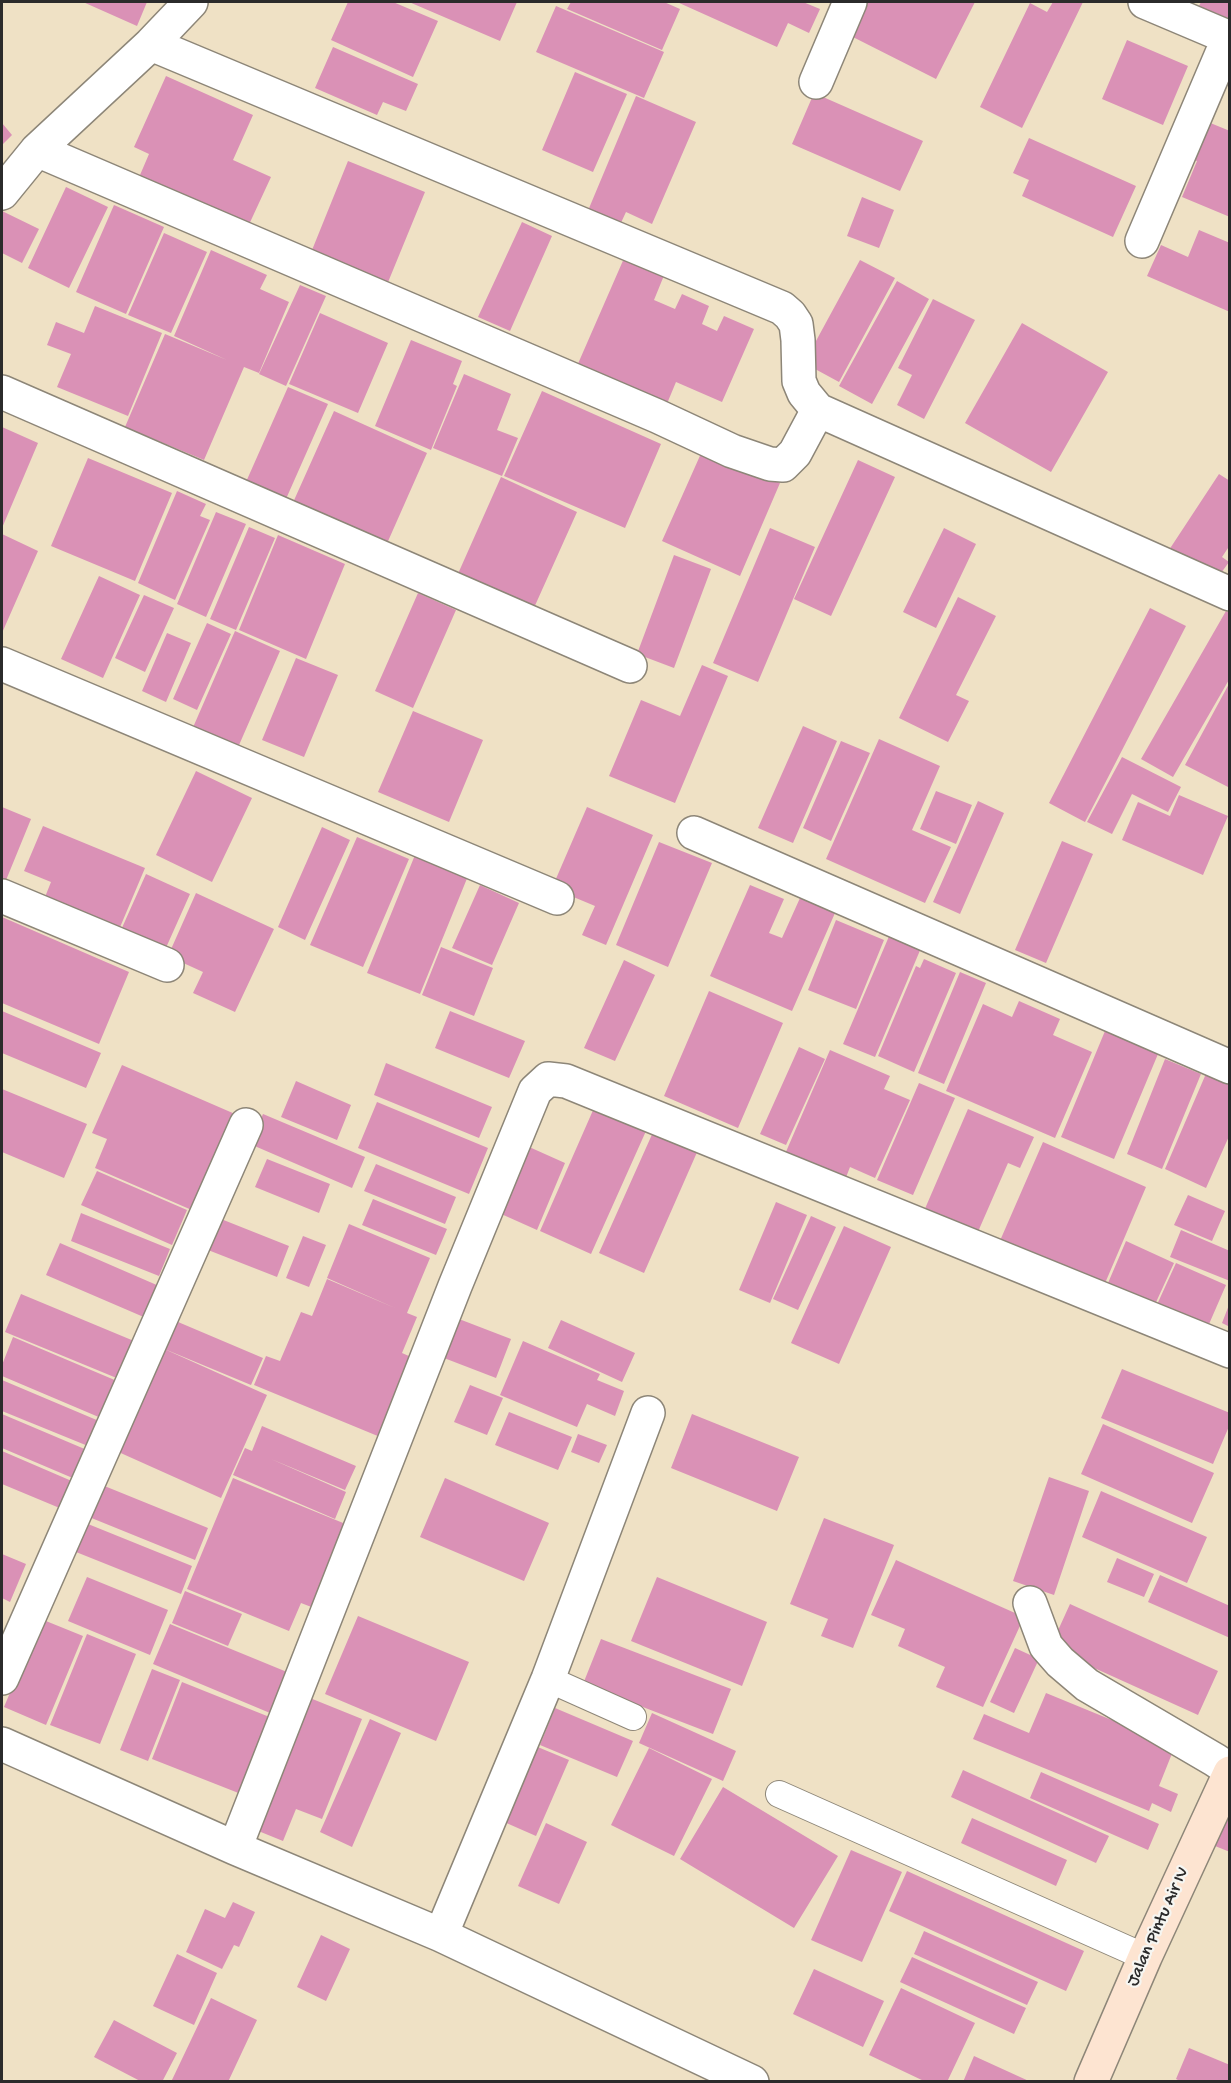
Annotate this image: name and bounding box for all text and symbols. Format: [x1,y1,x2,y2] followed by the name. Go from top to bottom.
[1123,1864,1195,1990] street label: Jalan Pintu Air IV

